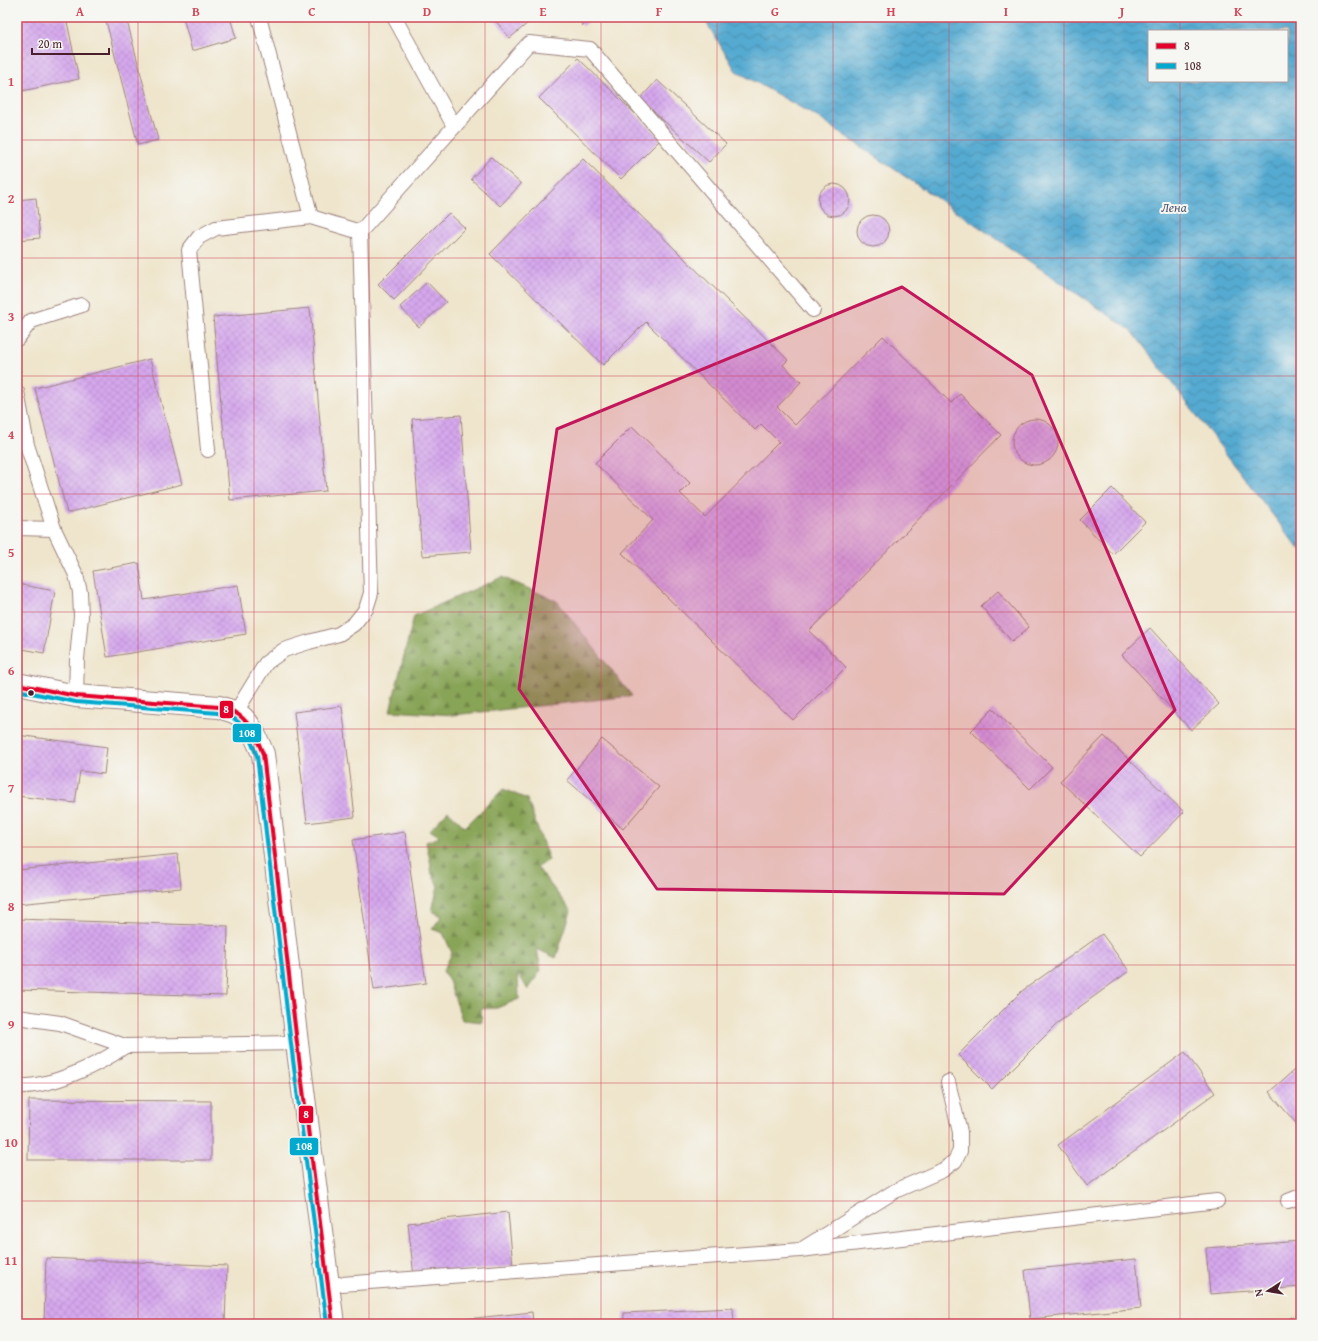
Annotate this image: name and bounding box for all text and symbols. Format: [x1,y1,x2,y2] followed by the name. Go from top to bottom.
[76,2,85,21] text: A
[192,2,200,21] text: B
[308,2,316,21] text: C
[423,2,431,21] text: D
[540,2,547,21] text: E
[656,2,663,21] text: F
[771,2,779,21] text: G
[886,2,896,21] text: H
[1004,2,1008,21] text: I
[1118,2,1125,21] text: J
[1234,2,1243,21] text: K
[32,30,109,56] scale bar
[1148,30,1288,82] legend
[38,35,62,52] text: 20 m
[1184,37,1190,54] text: 8
[1184,57,1202,74] text: 108
[8,72,14,91] text: 1
[8,189,15,208] text: 2
[1161,198,1187,217] water label: Лена
[8,307,14,326] text: 3
[8,425,15,444] text: 4
[8,543,15,562] text: 5
[8,661,15,680] text: 6
[26,688,36,698] unlabelled marker
[219,700,234,719] line badge: 8
[223,701,229,717] text: 8
[232,723,262,743] line badge: 108
[238,725,256,741] text: 108
[8,779,15,798] text: 7
[8,897,15,916] text: 8
[8,1015,15,1034] text: 9
[298,1105,314,1124] line badge: 8
[303,1106,309,1122] text: 8
[4,1133,18,1152] text: 10
[289,1137,319,1156] line badge: 108
[295,1138,313,1154] text: 108
[4,1251,18,1270] text: 11
[1248,1271,1288,1311] north arrow
[1249,1287,1267,1298] text: N

